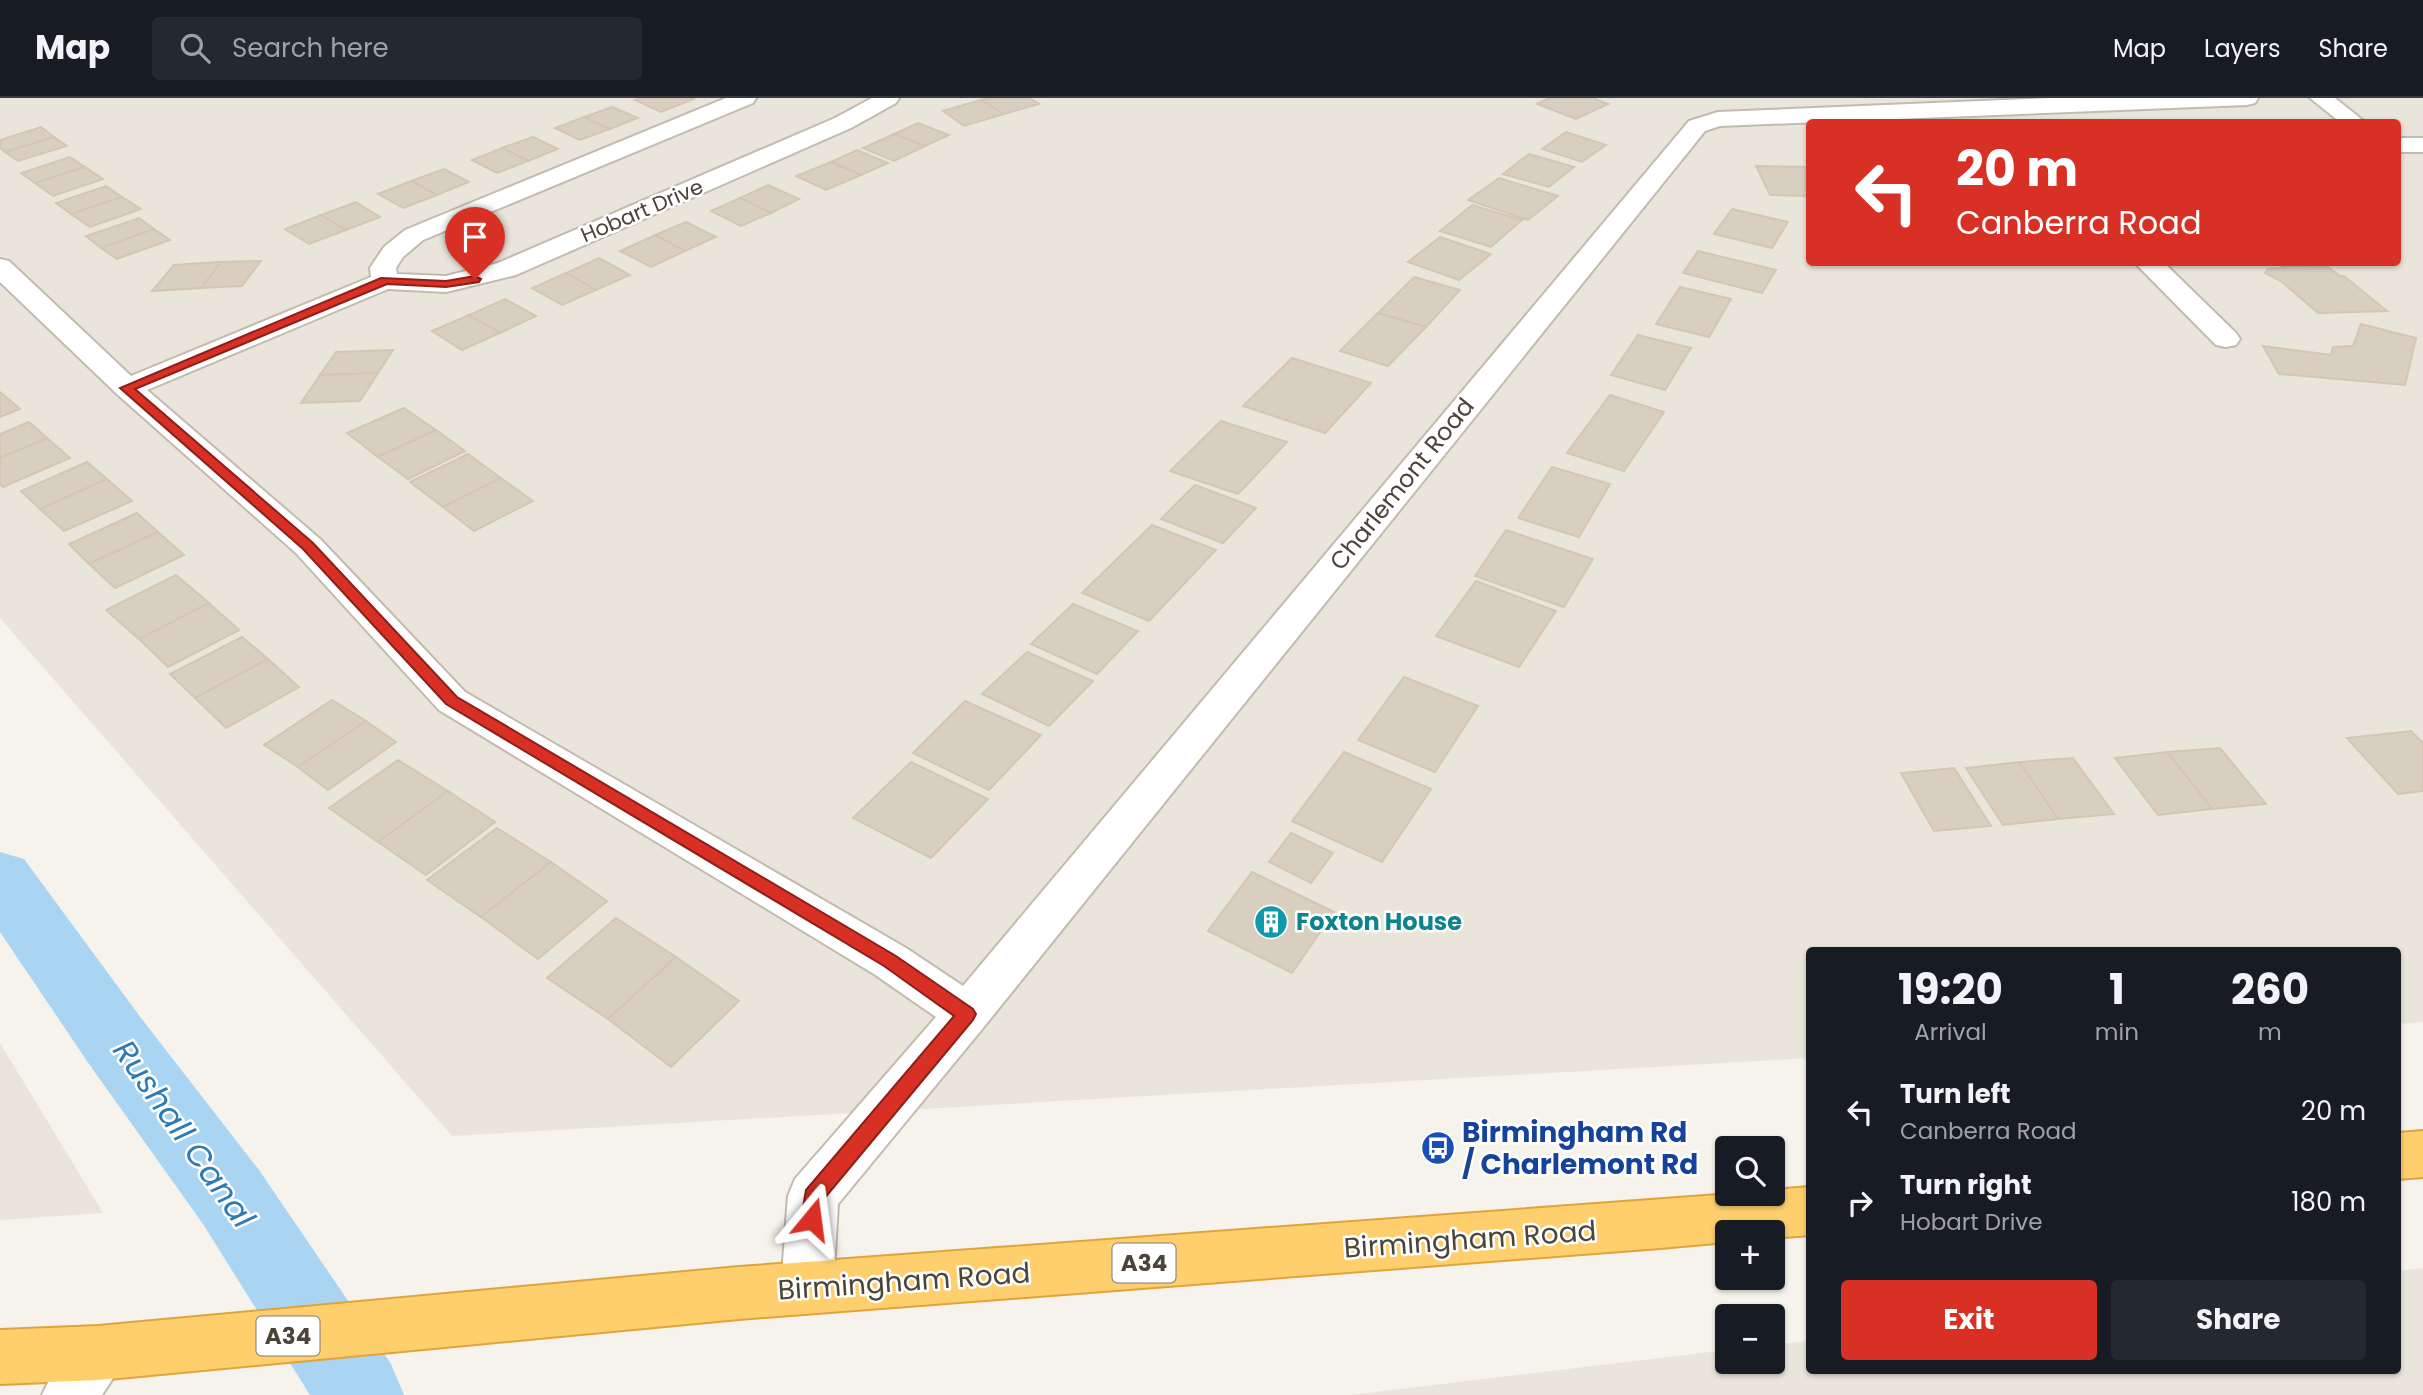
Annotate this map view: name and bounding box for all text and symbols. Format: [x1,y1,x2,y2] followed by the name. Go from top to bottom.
[152,17,642,80] search box
[35,24,110,71] text: Map
[176,29,214,67] icon: search
[232,30,389,66] text: Search here
[2113,32,2166,65] text: Map
[2204,32,2280,65] text: Layers
[2318,32,2388,65] text: Share
[1956,135,2078,203] text: 20 m
[1841,147,1932,238] icon: left
[576,172,707,249] street label: Hobart Drive
[1956,200,2202,245] text: Canberra Road
[445,207,505,279] pin
[456,218,494,256] icon: arrive
[1322,391,1481,577] street label: Charlemont Road
[1252,903,1290,941] building icon: Foxton House
[1296,905,1462,938] place label: Foxton House
[1898,960,2003,1019] text: 19:20
[2109,960,2125,1019] text: 1
[2231,960,2309,1019] text: 260
[1914,1016,1987,1048] text: Arrival
[2095,1016,2139,1048] text: min
[2258,1016,2282,1048] text: m
[103,1031,266,1237] water label: Rushall Canal
[1900,1076,2011,1112] text: Turn left
[1841,1093,1879,1131] icon: left
[2301,1093,2366,1129] text: 20 m
[1462,1113,1698,1184] place label: Birmingham Rd / Charlemont Rd
[1900,1115,2076,1147] text: Canberra Road
[1419,1129,1457,1167] bus stop icon: Birmingham Rd / Charlemont Rd
[1715,1136,1785,1374] map controls
[1715,1136,1785,1206] button: search
[1900,1167,2032,1203] text: Turn right
[775,1182,849,1256] position arrow
[1841,1184,1879,1222] icon: right
[2291,1184,2366,1220] text: 180 m
[1900,1206,2043,1238] text: Hobart Drive
[1342,1211,1598,1268] street label: Birmingham Road
[1715,1220,1785,1290] button: +
[1112,1244,1176,1282] road number: A34
[776,1253,1032,1310] street label: Birmingham Road
[1841,1280,2097,1360] button: Exit
[2111,1280,2366,1360] button: Share
[1715,1304,1785,1374] button: −
[256,1316,320,1356] road number: A34

